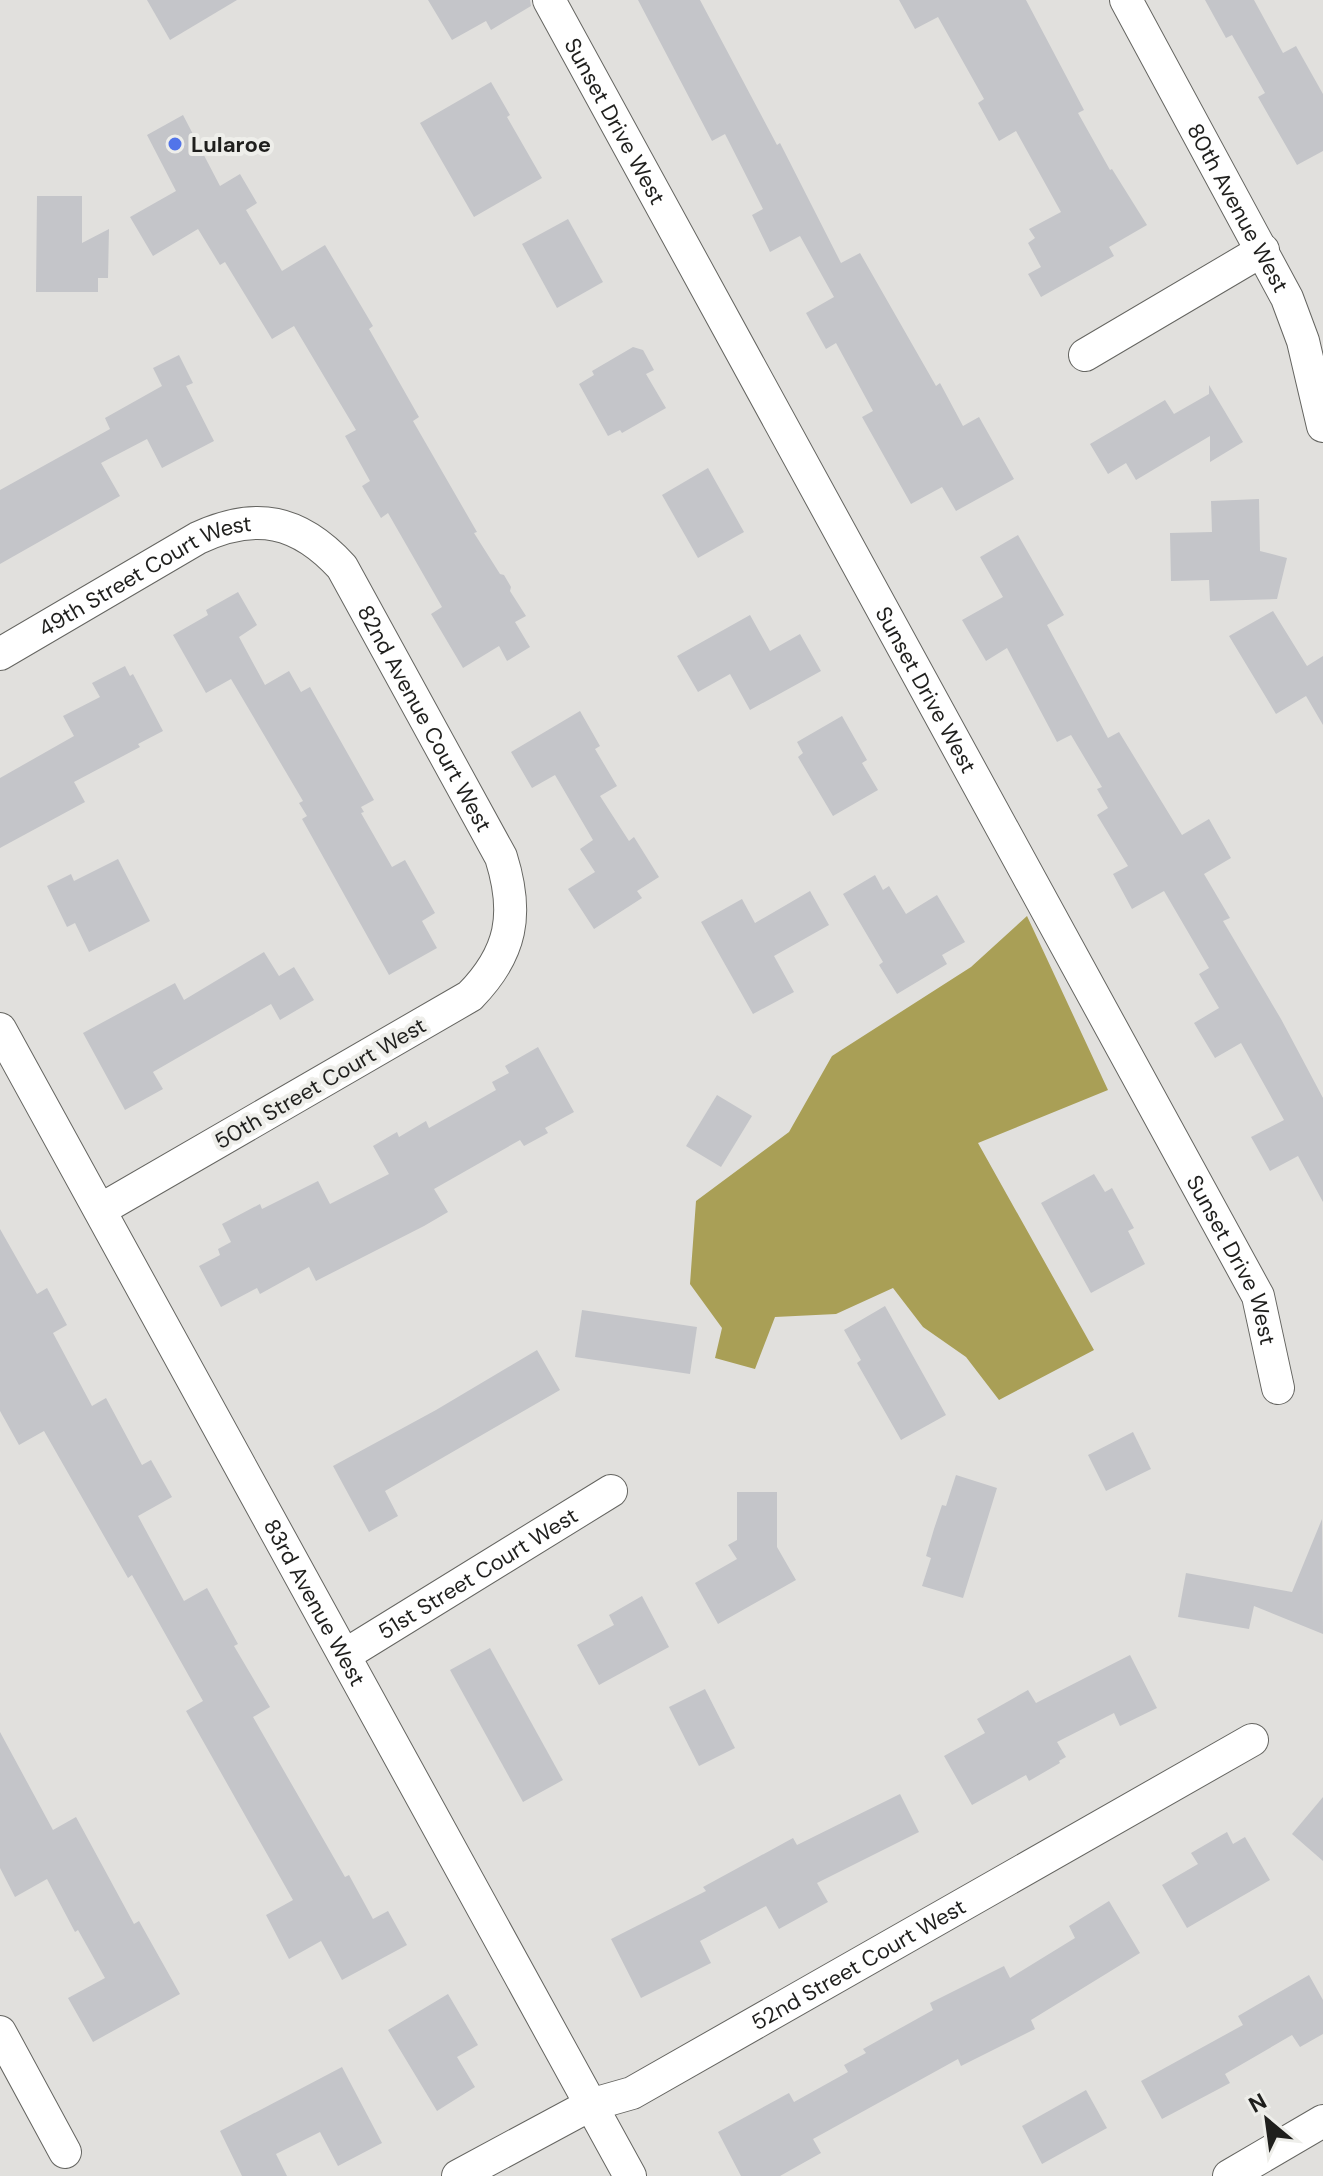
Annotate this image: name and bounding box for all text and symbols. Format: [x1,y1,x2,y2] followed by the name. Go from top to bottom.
[558,33,672,210] street label: Sunset Drive West
[1180,118,1295,298] street label: 80th Avenue West
[191,130,271,159] place label: Lularoe
[166,135,184,153] marker: Lularoe
[33,509,253,643] street label: 49th Street Court West
[351,600,498,837] street label: 82nd Avenue Court West
[869,601,983,778] street label: Sunset Drive West
[209,1011,431,1156] street label: 50th Street Court West
[1180,1170,1282,1348] street label: Sunset Drive West
[373,1501,583,1646] street label: 51st Street Court West
[257,1514,372,1691] street label: 83rd Avenue West
[746,1892,971,2037] street label: 52nd Street Court West
[1227,2080,1307,2160] north arrow
[1243,2086,1272,2120] text: N

